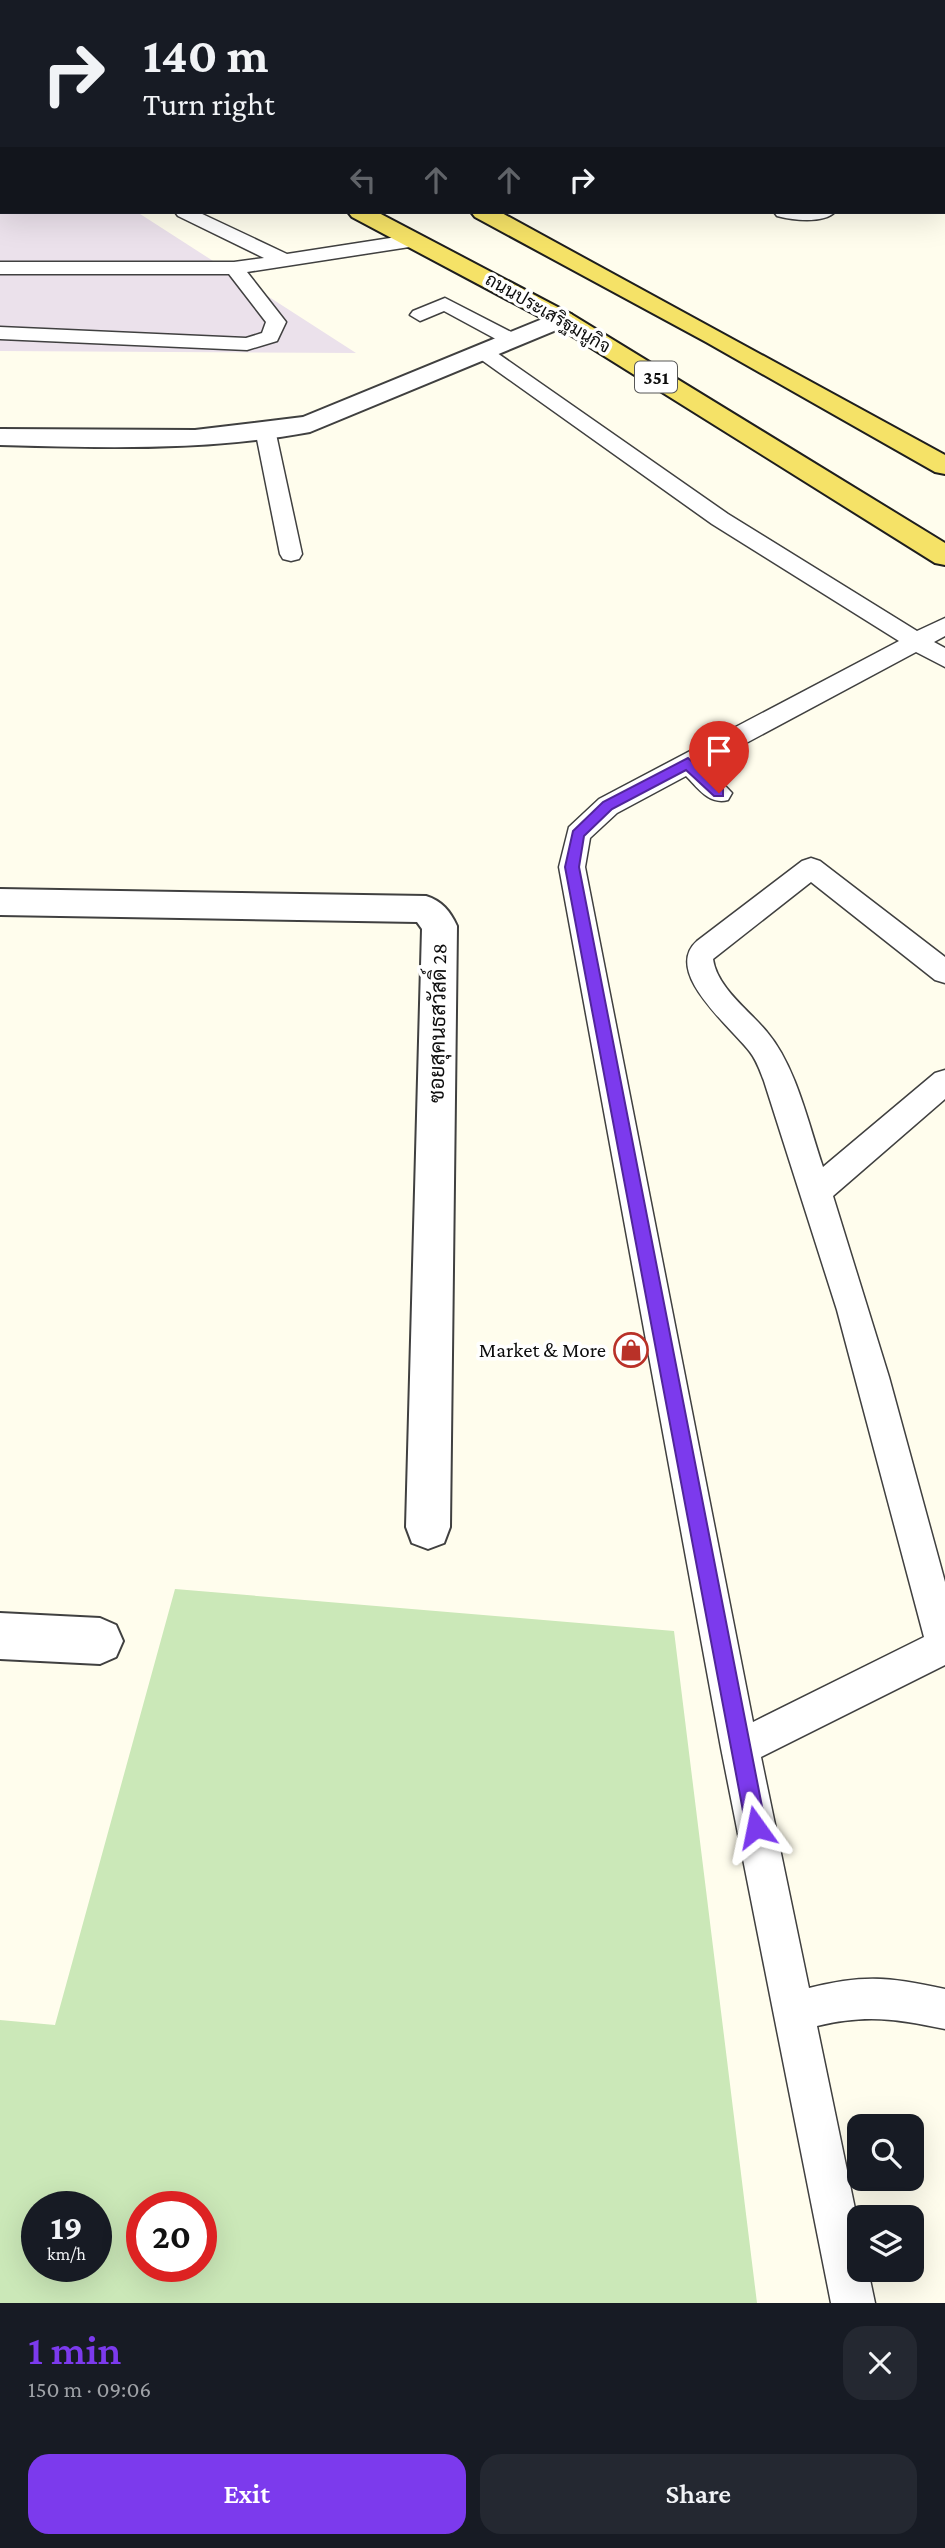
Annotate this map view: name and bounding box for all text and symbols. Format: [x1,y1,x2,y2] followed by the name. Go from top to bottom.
[28,28,119,119] icon: right
[143,28,268,83] text: 140 m
[143,86,275,122] text: Turn right
[344,161,382,199] icon: left
[417,161,455,199] icon: ahead
[490,161,528,199] icon: ahead
[563,161,601,199] icon: right
[481,268,614,359] street label: ถนนประเสริฐมนูกิจ
[635,362,677,392] road number: 351
[689,721,749,793] pin
[700,732,738,770] icon: arrive
[417,943,453,1103] street label: ซอยสุคนธสวัสดิ์ 28
[612,1331,650,1369] shop icon: Market & More
[479,1338,606,1362] place label: Market & More
[719,1790,793,1864] position arrow
[847,2114,924,2282] map controls
[847,2114,924,2191] button: search
[126,2191,217,2282] speed limit sign: 20
[847,2205,924,2282] button: layers
[50,2208,83,2247] text: 19
[47,2244,86,2264] text: km/h
[28,2326,121,2373] text: 1 min
[843,2326,917,2400] button: close
[28,2376,151,2402] text: 150 m · 09:06
[28,2454,466,2534] button: Exit
[480,2454,917,2534] button: Share

